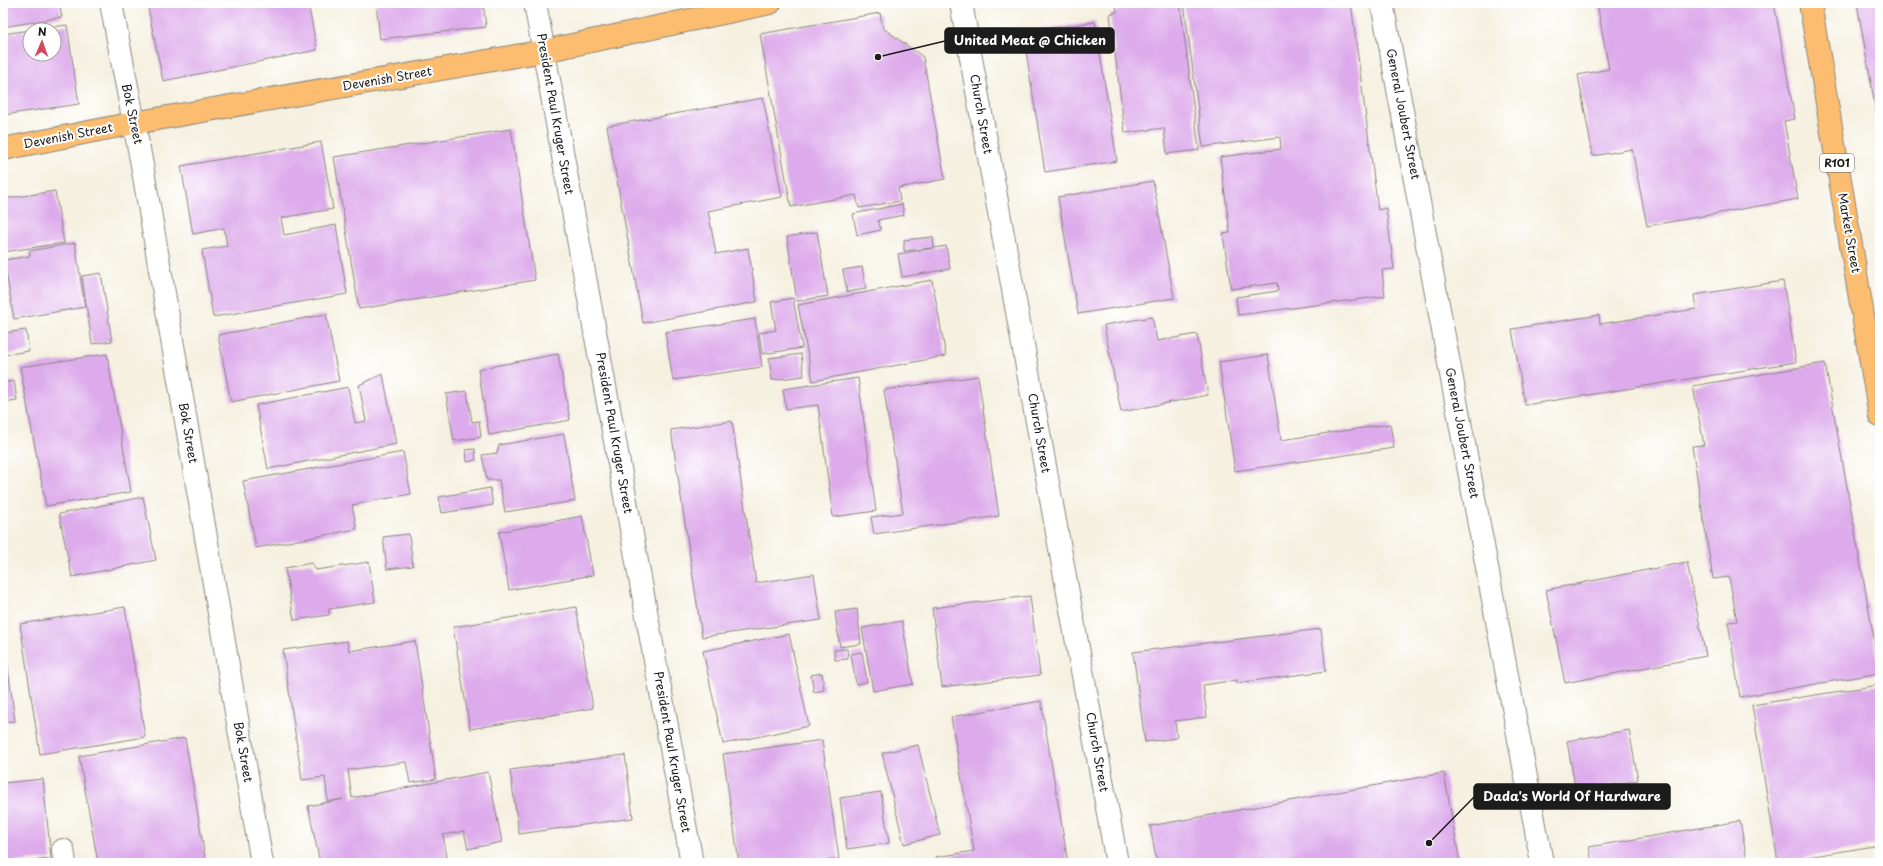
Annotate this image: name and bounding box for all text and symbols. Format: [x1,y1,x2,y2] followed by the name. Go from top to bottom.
[22,22,62,62] north arrow
[38,23,47,40] text: N
[945,28,1114,53] callout: United Meat @ Chicken
[954,30,1106,49] text: United Meat @ Chicken
[533,32,579,196] street label: President Paul Kruger Street
[1382,47,1426,181] street label: General Joubert Street
[341,61,433,95] street label: Devenish Street
[966,72,998,155] street label: Church Street
[118,82,148,146] street label: Bok Street
[22,118,114,152] street label: Devenish Street
[1820,154,1854,172] road number: R101
[1834,191,1866,274] street label: Market Street
[592,351,638,515] street label: President Paul Kruger Street
[1441,366,1485,500] street label: General Joubert Street
[1024,391,1056,474] street label: Church Street
[175,401,203,465] street label: Bok Street
[650,670,696,834] street label: President Paul Kruger Street
[1082,710,1114,793] street label: Church Street
[230,720,258,784] street label: Bok Street
[1474,784,1670,809] callout: Dada's World Of Hardware
[1483,786,1661,805] text: Dada's World Of Hardware

